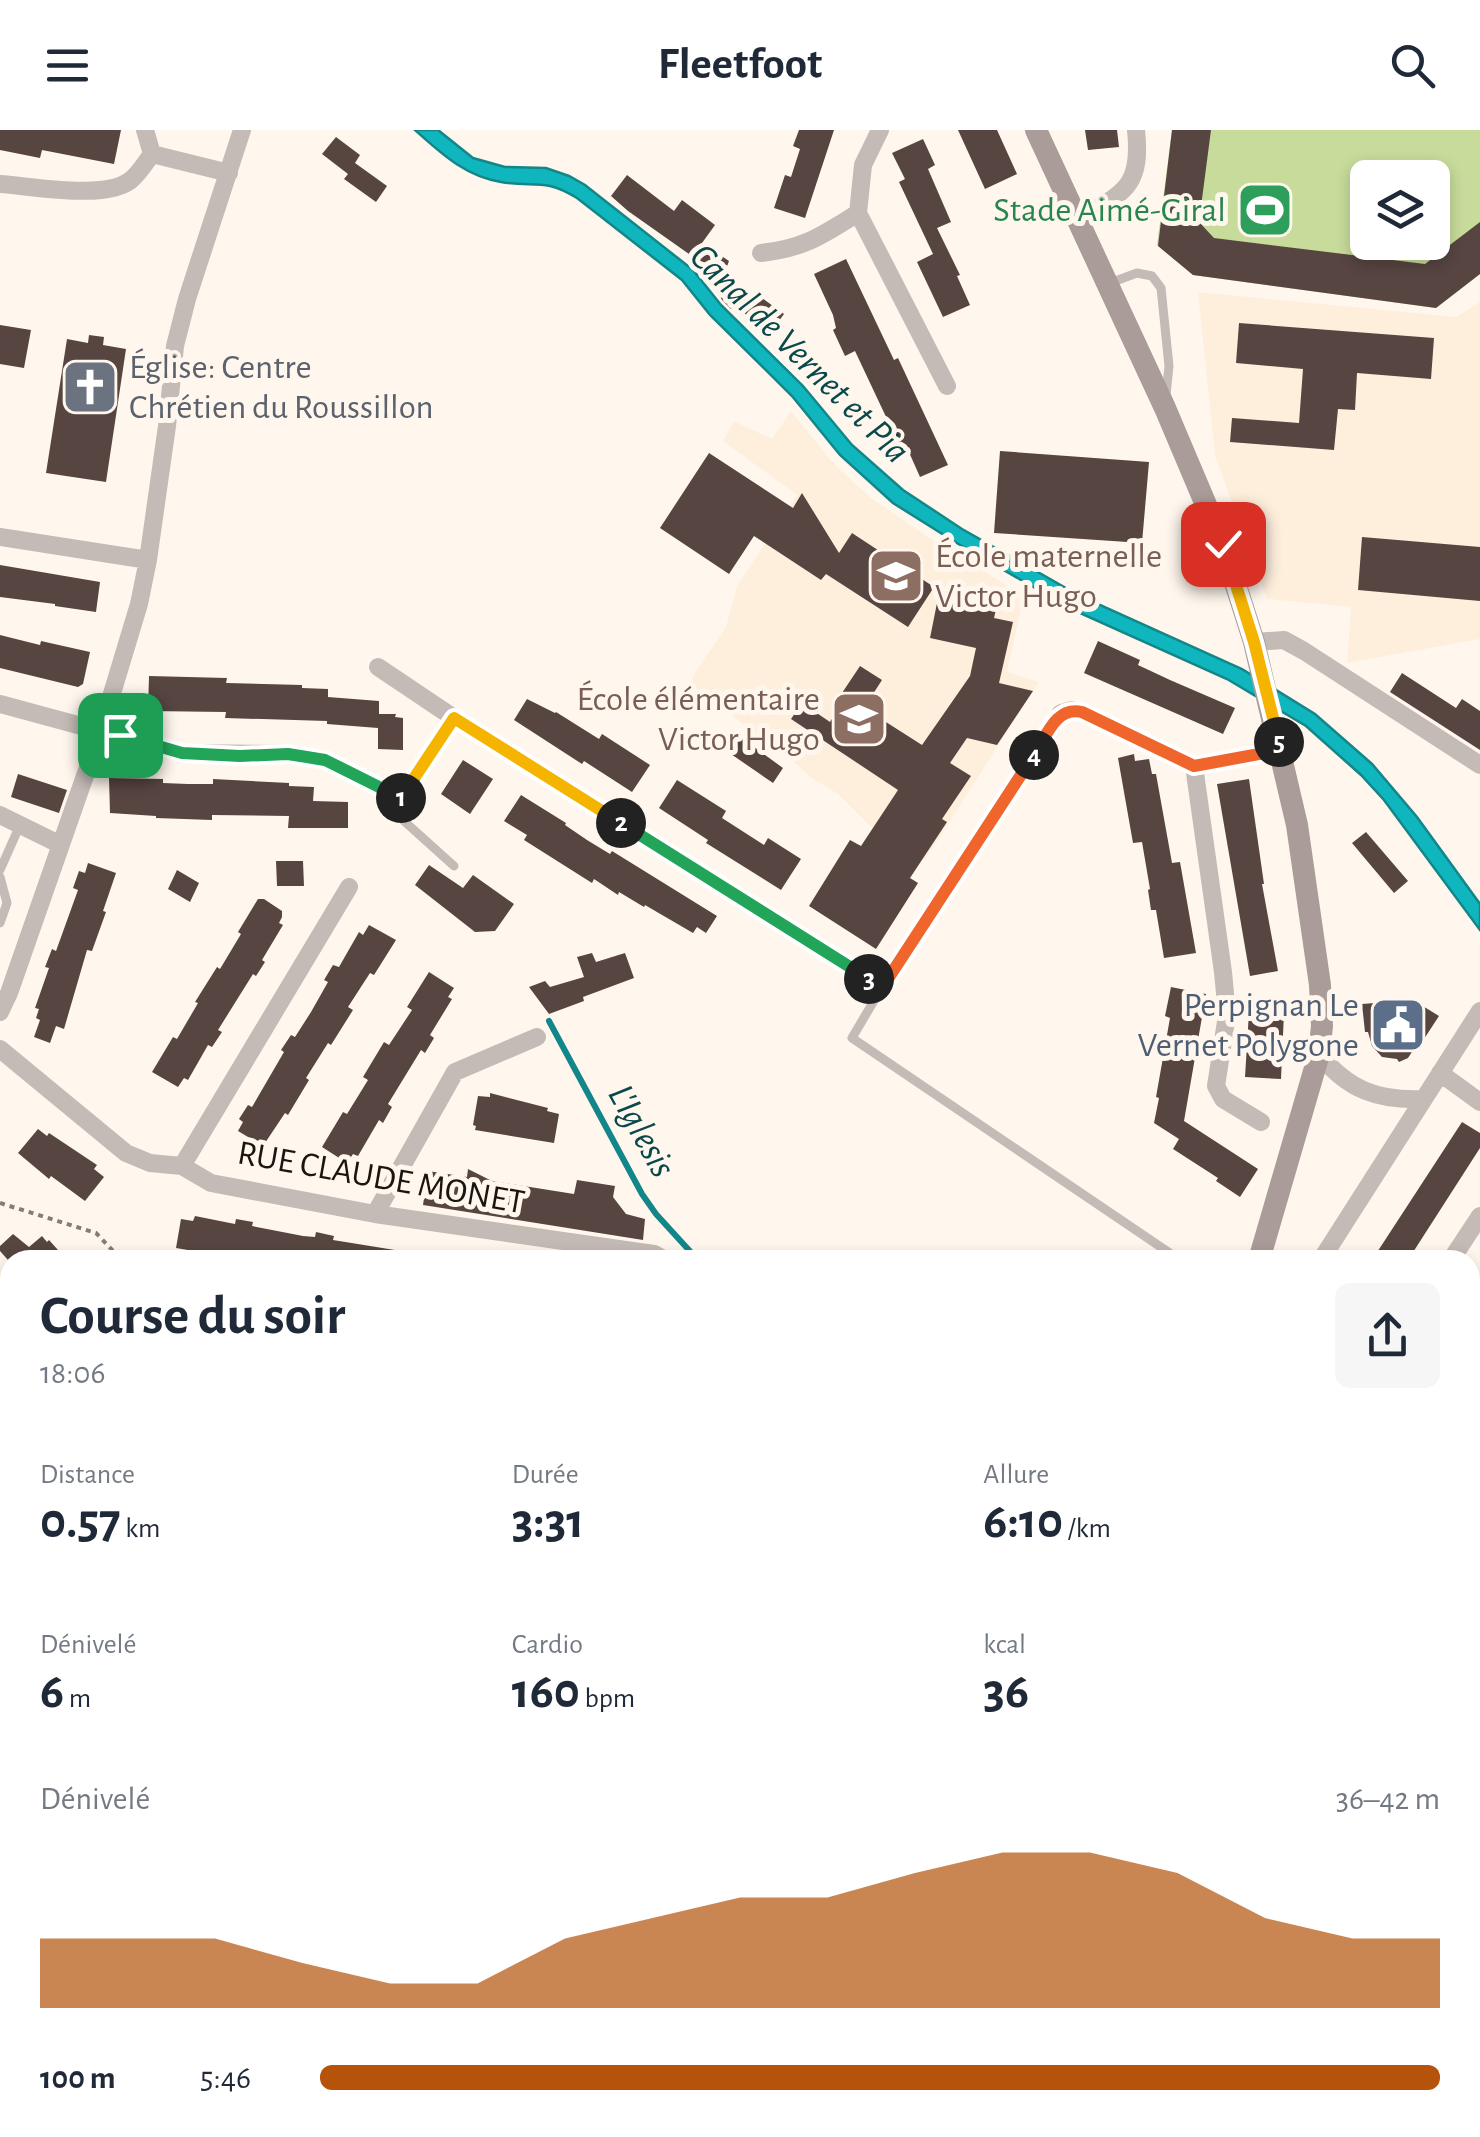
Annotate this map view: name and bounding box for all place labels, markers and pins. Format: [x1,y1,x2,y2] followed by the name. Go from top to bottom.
[1235,180,1295,240] sports icon: Stade Aimé-Giral
[993,193,1226,228] place label: Stade Aimé-Giral
[129,348,434,425] place label: Église: Centre Chrétien du Roussillon
[60,357,120,417] church icon: Église: Centre Chrétien du Roussillon
[1181,502,1266,587] pin
[935,537,1162,614] place label: École maternelle Victor Hugo
[866,546,926,606] school or university icon: École maternelle Victor Hugo
[577,680,820,757] place label: École élémentaire Victor Hugo
[829,689,889,749] school or university icon: École élémentaire Victor Hugo
[78,693,163,778] pin
[1254,717,1304,767] pin: 5
[1009,730,1059,780] pin: 4
[376,773,426,823] pin: 1
[596,798,646,848] pin: 2
[844,954,894,1004] pin: 3
[1137,988,1359,1063] place label: Perpignan Le Vernet Polygone
[1368,995,1428,1055] public building icon: Perpignan Le Vernet Polygone

